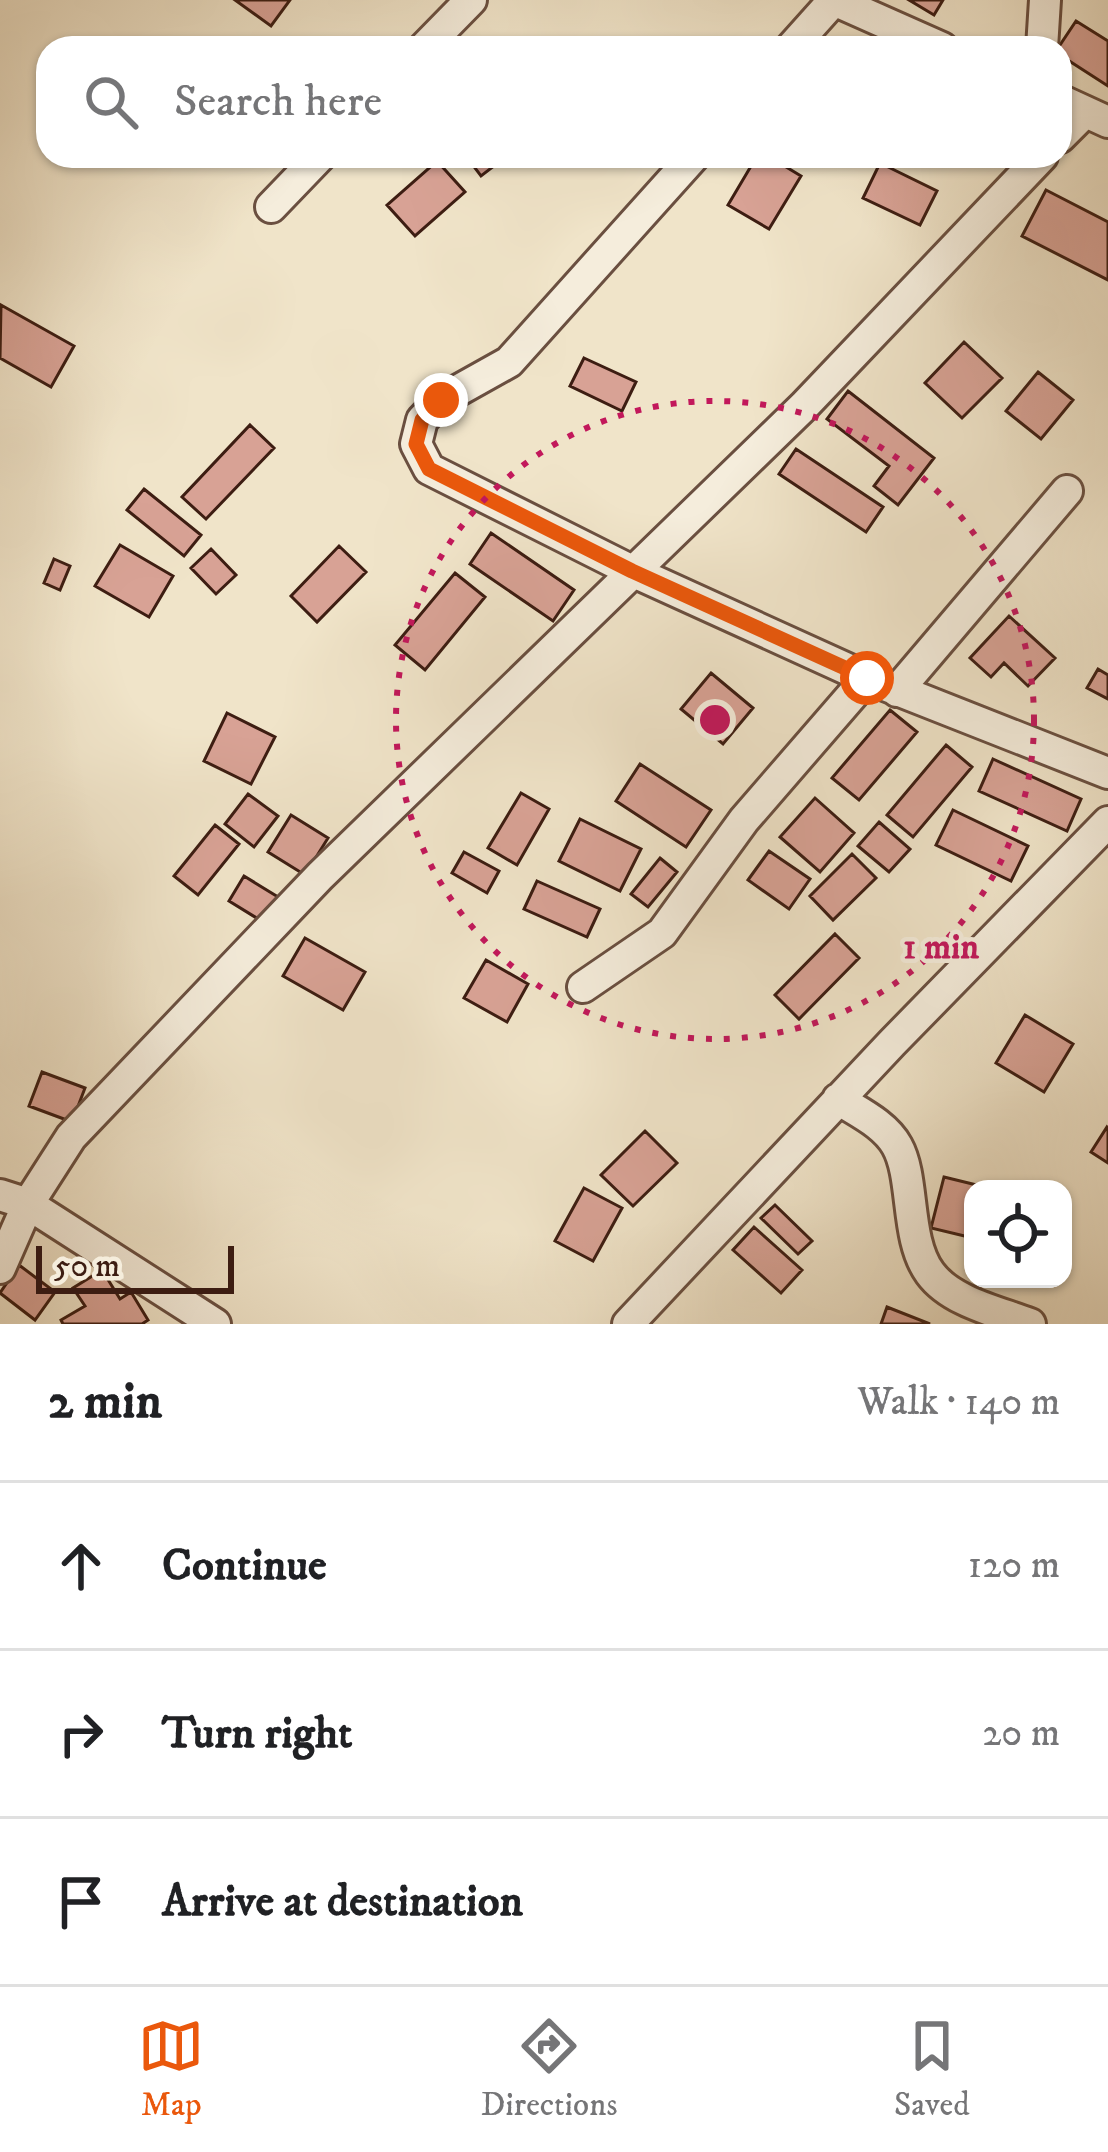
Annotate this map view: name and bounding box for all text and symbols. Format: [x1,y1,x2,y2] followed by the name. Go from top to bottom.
[36,36,1072,168] search box
[78,69,144,135] icon: search
[174,74,382,130] text: Search here
[414,373,468,427] route end
[840,651,894,705] route start
[694,699,736,741] centre of rings
[903,925,979,970] text: 1 min
[964,1180,1072,1288] map controls
[964,1180,1072,1288] button: locate
[36,1240,234,1293] scale bar
[54,1246,120,1287] text: 50 m
[48,1370,162,1434] text: 2 min
[857,1378,1060,1427] text: Walk · 140 m
[48,1533,114,1599] icon: ahead
[162,1538,327,1594] text: Continue
[968,1541,1060,1590] text: 120 m
[48,1701,114,1767] icon: right
[162,1706,352,1762] text: Turn right
[982,1709,1060,1758] text: 20 m
[48,1869,114,1935] icon: arrive
[162,1874,523,1930] text: Arrive at destination
[138,2013,204,2126] tab: Map
[481,2013,617,2126] tab: Directions
[894,2013,970,2126] tab: Saved

